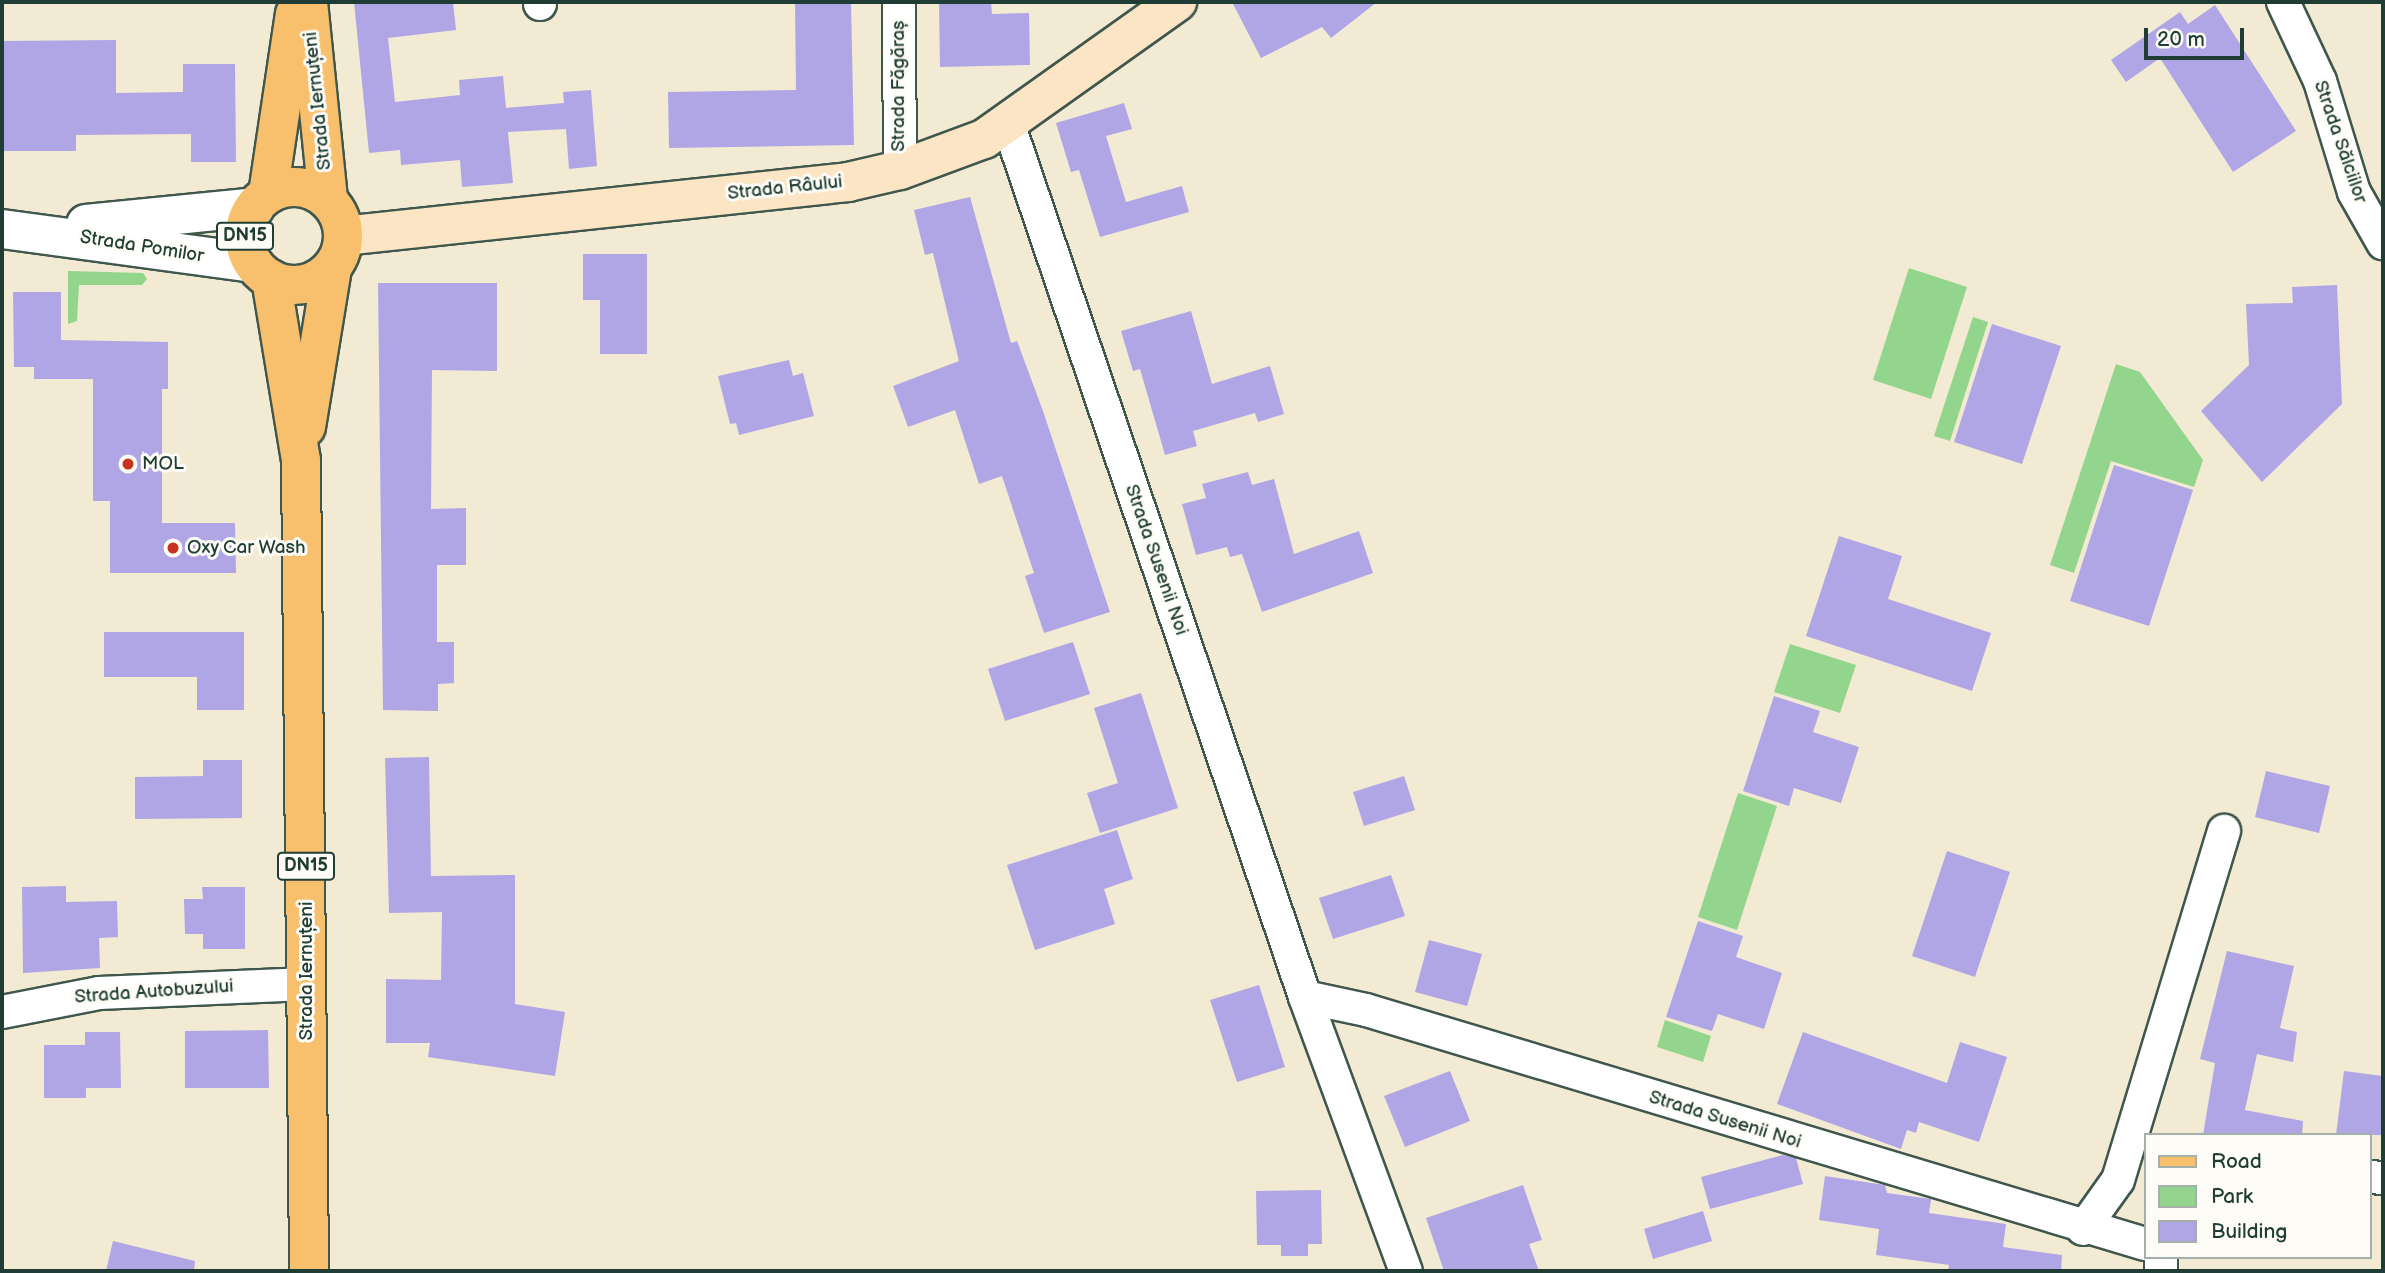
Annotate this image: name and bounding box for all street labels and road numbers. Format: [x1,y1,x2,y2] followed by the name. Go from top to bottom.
[888,20,910,152] street label: Strada Făgăraș
[299,31,337,171] street label: Strada Iernuțeni
[2308,78,2372,206] street label: Strada Sălciilor
[726,171,844,205] street label: Strada Râului
[215,222,275,250] road number: DN15
[78,226,206,268] street label: Strada Pomilor
[1119,481,1193,639] street label: Strada Susenii Noi
[276,852,336,880] road number: DN15
[296,902,318,1040] street label: Strada Iernuțeni
[74,975,234,1009] street label: Strada Autobuzului
[1646,1086,1804,1154] street label: Strada Susenii Noi

